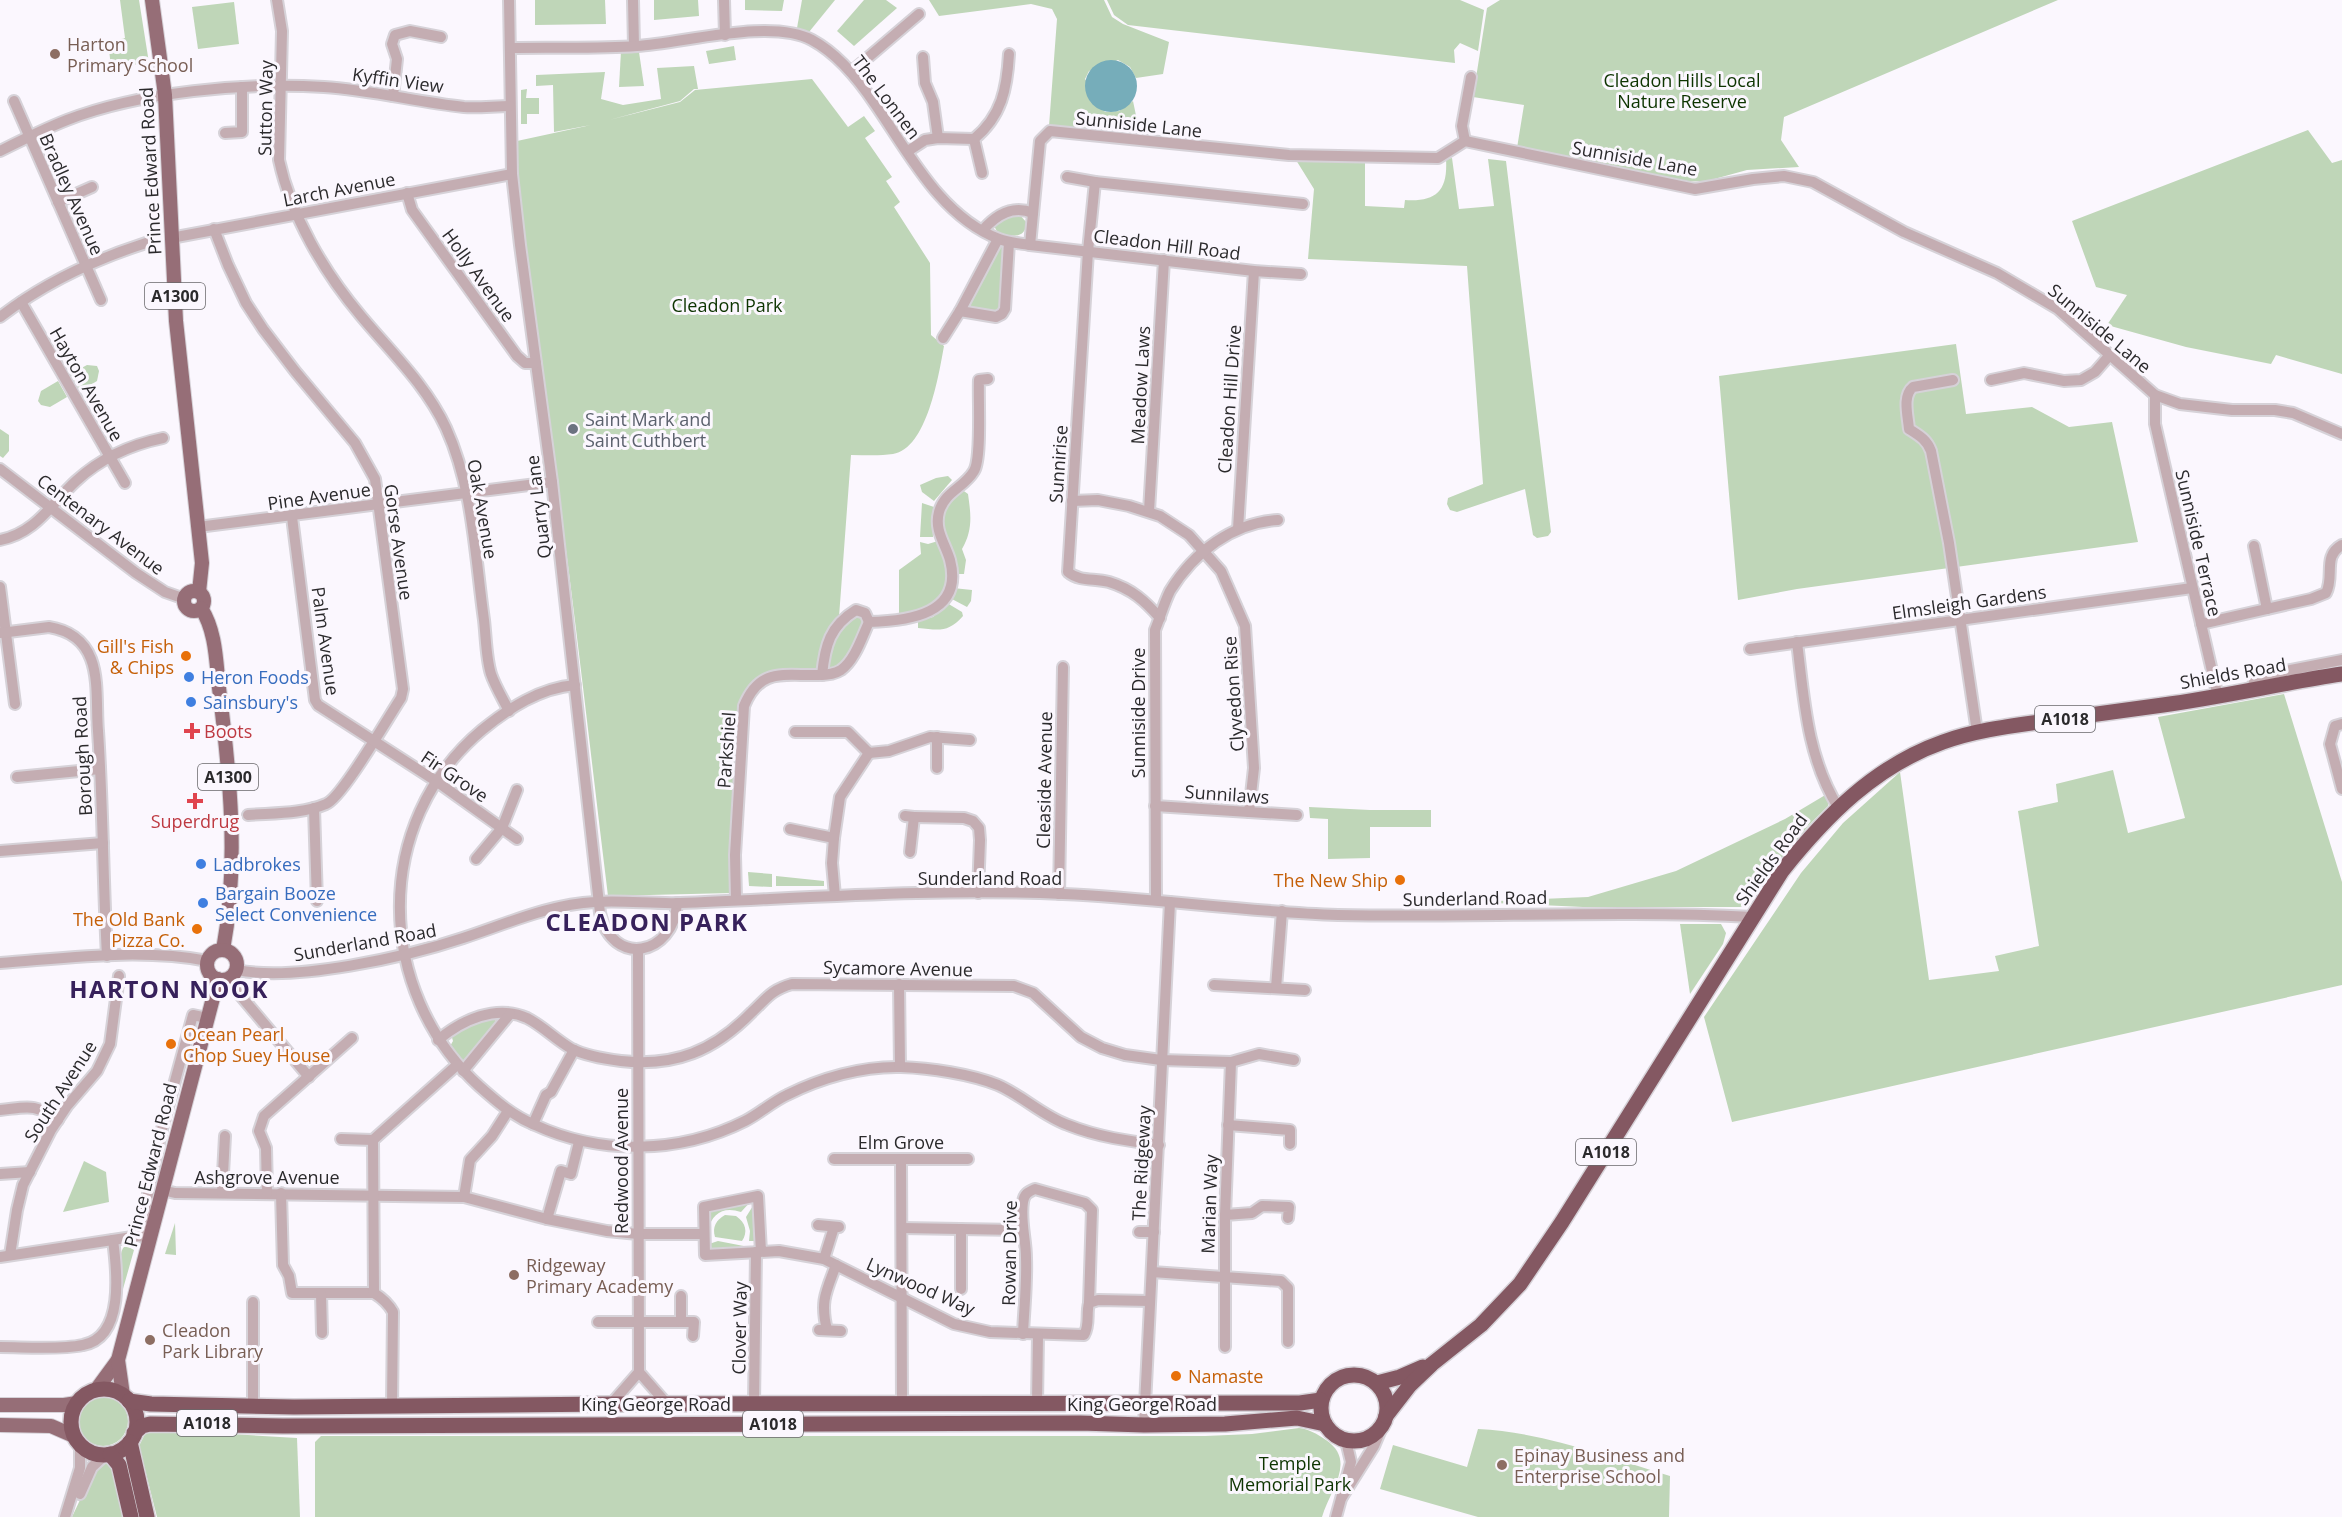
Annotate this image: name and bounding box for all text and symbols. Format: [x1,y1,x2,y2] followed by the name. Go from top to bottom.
[67,32,193,77] place label: Harton Primary School
[48,47,62,61] marker: Harton Primary School
[848,50,926,144] street label: The Lonnen
[252,59,278,156] street label: Sutton Way
[351,62,445,98] street label: Kyffin View
[1603,68,1761,113] park label: Cleadon Hills Local Nature Reserve
[134,86,166,256] street label: Prince Edward Road
[1075,105,1203,143] street label: Sunniside Lane
[34,129,110,259] street label: Bradley Avenue
[1570,135,1700,181] street label: Sunniside Lane
[281,166,397,212] street label: Larch Avenue
[1092,223,1242,265] street label: Cleadon Hill Road
[437,224,521,326] street label: Holly Avenue
[2044,278,2156,378] street label: Sunniside Lane
[145,283,205,309] road number: A1300
[671,293,783,317] park label: Cleadon Park
[45,323,129,445] street label: Hayton Avenue
[1212,324,1246,474] street label: Cleadon Hill Drive
[1125,325,1155,445] street label: Meadow Laws
[585,407,711,452] place label: Saint Mark and Saint Cuthbert
[566,422,580,436] marker: Saint Mark and Saint Cuthbert
[1043,424,1073,504] street label: Sunnirise
[520,454,556,560] street label: Quarry Lane
[462,457,504,561] street label: Oak Avenue
[2170,467,2228,619] street label: Sunniside Terrace
[32,468,170,580] street label: Centenary Avenue
[266,477,372,515] street label: Pine Avenue
[379,482,419,602] street label: Gorse Avenue
[1890,579,2048,625] street label: Elmsleigh Gardens
[307,585,345,697] street label: Palm Avenue
[97,634,174,679] place label: Gill's Fish & Chips
[1217,635,1249,753] street label: Clyvedon Rise
[1126,648,1150,778] street label: Sunniside Drive
[179,649,193,663] marker: Gill's Fish & Chips
[2178,652,2288,694] street label: Shields Road
[201,665,309,689] place label: Heron Foods
[182,670,196,684] marker: Heron Foods
[203,690,298,714] place label: Sainsbury's
[67,695,97,817] street label: Borough Road
[184,695,198,709] marker: Sainsbury's
[2035,706,2095,732] road number: A1018
[711,711,741,789] street label: Parkshiel
[1031,711,1057,849] street label: Cleaside Avenue
[204,719,252,743] place label: Boots
[185,724,199,738] marker: Boots
[417,745,493,807] street label: Fir Grove
[198,764,258,790] road number: A1300
[1184,779,1270,809] street label: Sunnilaws
[188,794,202,808] marker: Superdrug
[151,809,240,833] place label: Superdrug
[1730,809,1812,909] street label: Shields Road
[213,852,301,876] place label: Ladbrokes
[194,857,208,871] marker: Ladbrokes
[918,866,1062,890] street label: Sunderland Road
[1274,868,1388,892] place label: The New Ship
[1393,873,1407,887] marker: The New Ship
[215,881,377,926] place label: Bargain Booze Select Convenience
[1402,885,1548,911] street label: Sunderland Road
[196,896,210,910] marker: Bargain Booze Select Convenience
[546,905,748,938] district label: CLEADON PARK
[73,907,186,952] place label: The Old Bank Pizza Co.
[292,918,438,966] street label: Sunderland Road
[190,922,204,936] marker: The Old Bank Pizza Co.
[823,955,973,981] street label: Sycamore Avenue
[69,972,269,1005] district label: HARTON NOOK
[183,1022,330,1067] place label: Ocean Pearl Chop Suey House
[18,1036,102,1146] street label: South Avenue
[164,1037,178,1051] marker: Ocean Pearl Chop Suey House
[118,1081,182,1249] street label: Prince Edward Road
[609,1088,633,1234] street label: Redwood Avenue
[1126,1104,1156,1221] street label: The Ridgeway
[858,1130,944,1154] street label: Elm Grove
[1576,1139,1636,1165] road number: A1018
[1195,1153,1223,1254] street label: Marian Way
[194,1165,340,1189] street label: Ashgrove Avenue
[996,1200,1022,1306] street label: Rowan Drive
[863,1251,980,1321] street label: Lynwood Way
[526,1253,674,1298] place label: Ridgeway Primary Academy
[507,1268,521,1282] marker: Ridgeway Primary Academy
[726,1280,752,1375] street label: Clover Way
[162,1318,264,1363] place label: Cleadon Park Library
[143,1333,157,1347] marker: Cleadon Park Library
[1188,1364,1263,1388] place label: Namaste
[1169,1369,1183,1383] marker: Namaste
[581,1392,731,1416] street label: King George Road
[1067,1392,1217,1416] street label: King George Road
[177,1410,237,1436] road number: A1018
[743,1411,803,1437] road number: A1018
[1514,1443,1685,1488] place label: Epinay Business and Enterprise School
[1229,1451,1352,1496] park label: Temple Memorial Park
[1495,1458,1509,1472] marker: Epinay Business and Enterprise School

